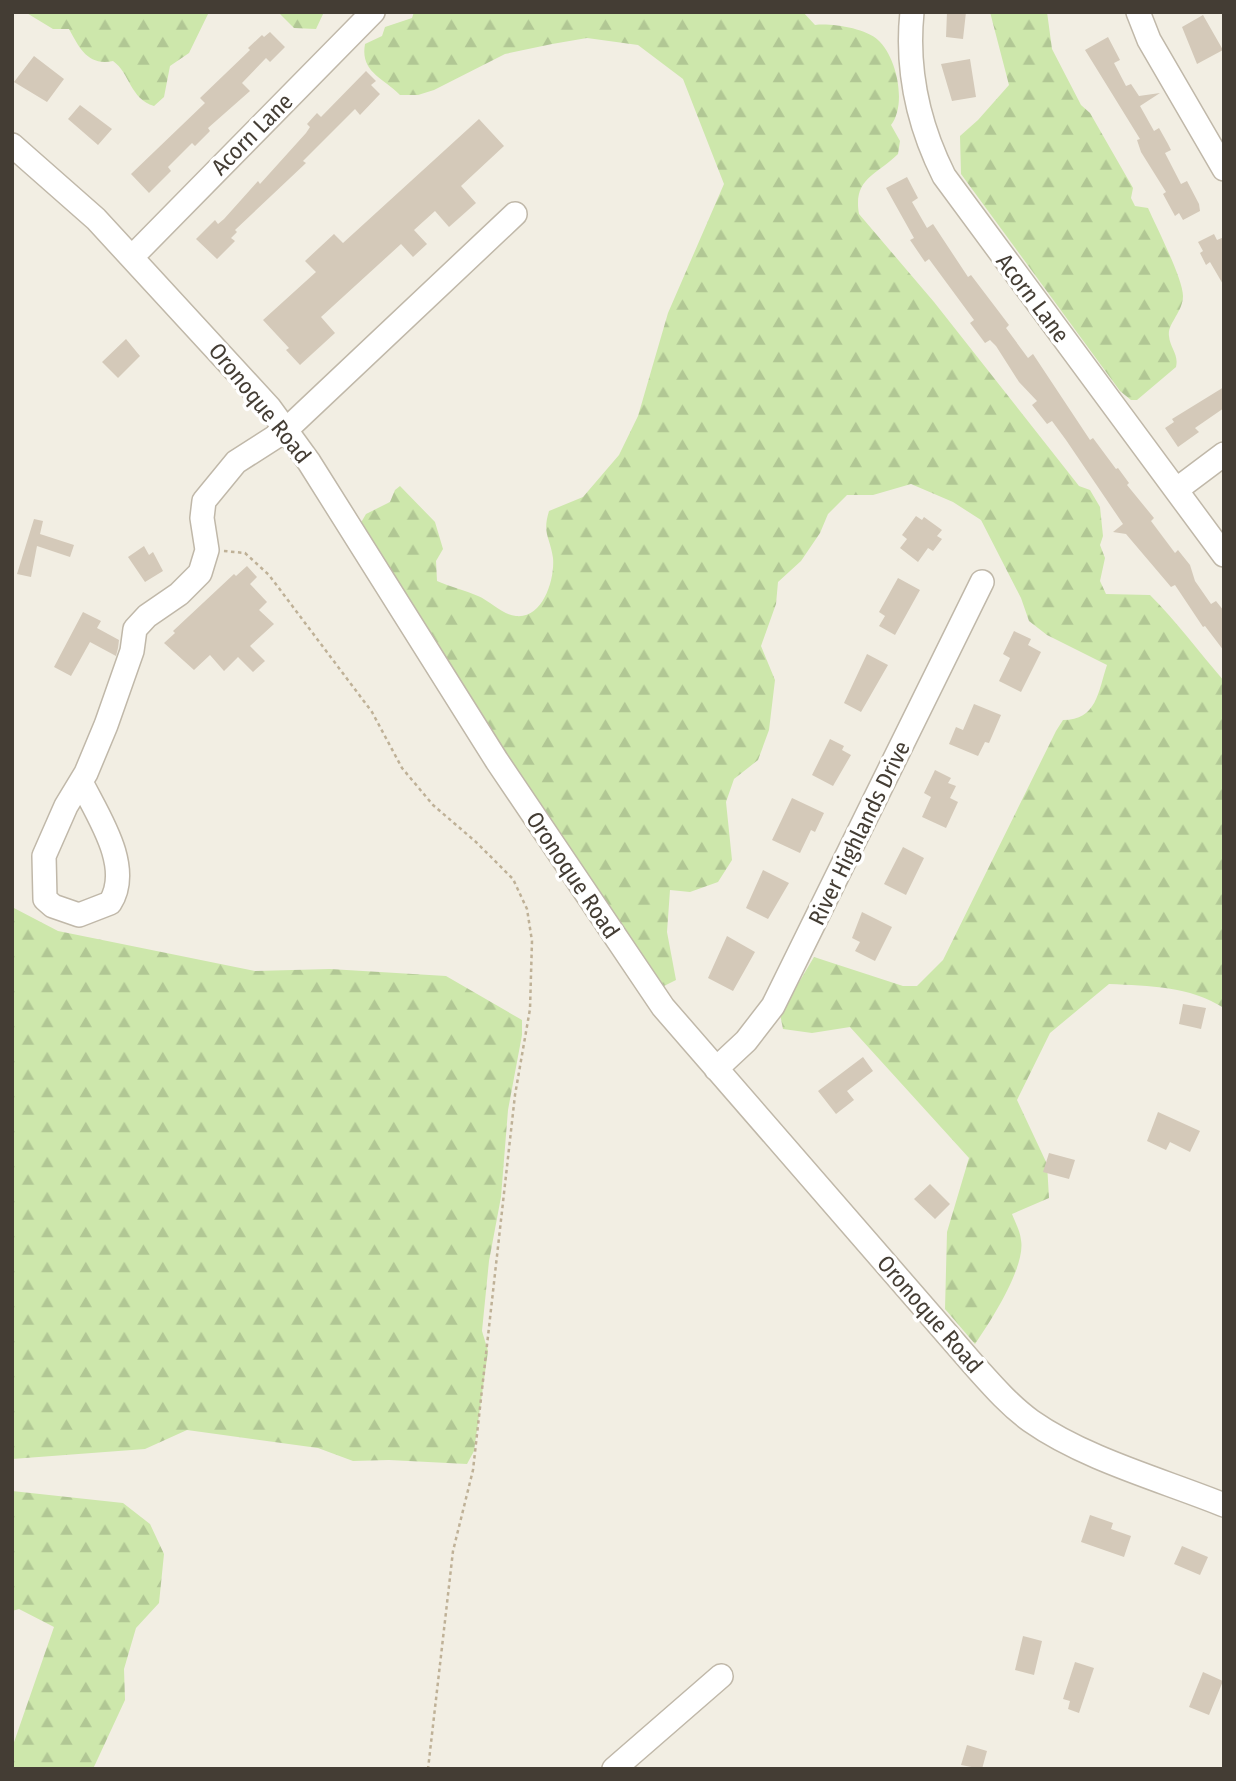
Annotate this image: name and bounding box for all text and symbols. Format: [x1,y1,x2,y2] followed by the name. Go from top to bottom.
[205,87,299,181] street label: Acorn Lane
[991,248,1075,348] street label: Acorn Lane
[203,337,317,469] street label: Oronoque Road
[802,736,916,930] street label: River Highlands Drive
[520,806,626,944] street label: Oronoque Road
[871,1249,989,1379] street label: Oronoque Road

